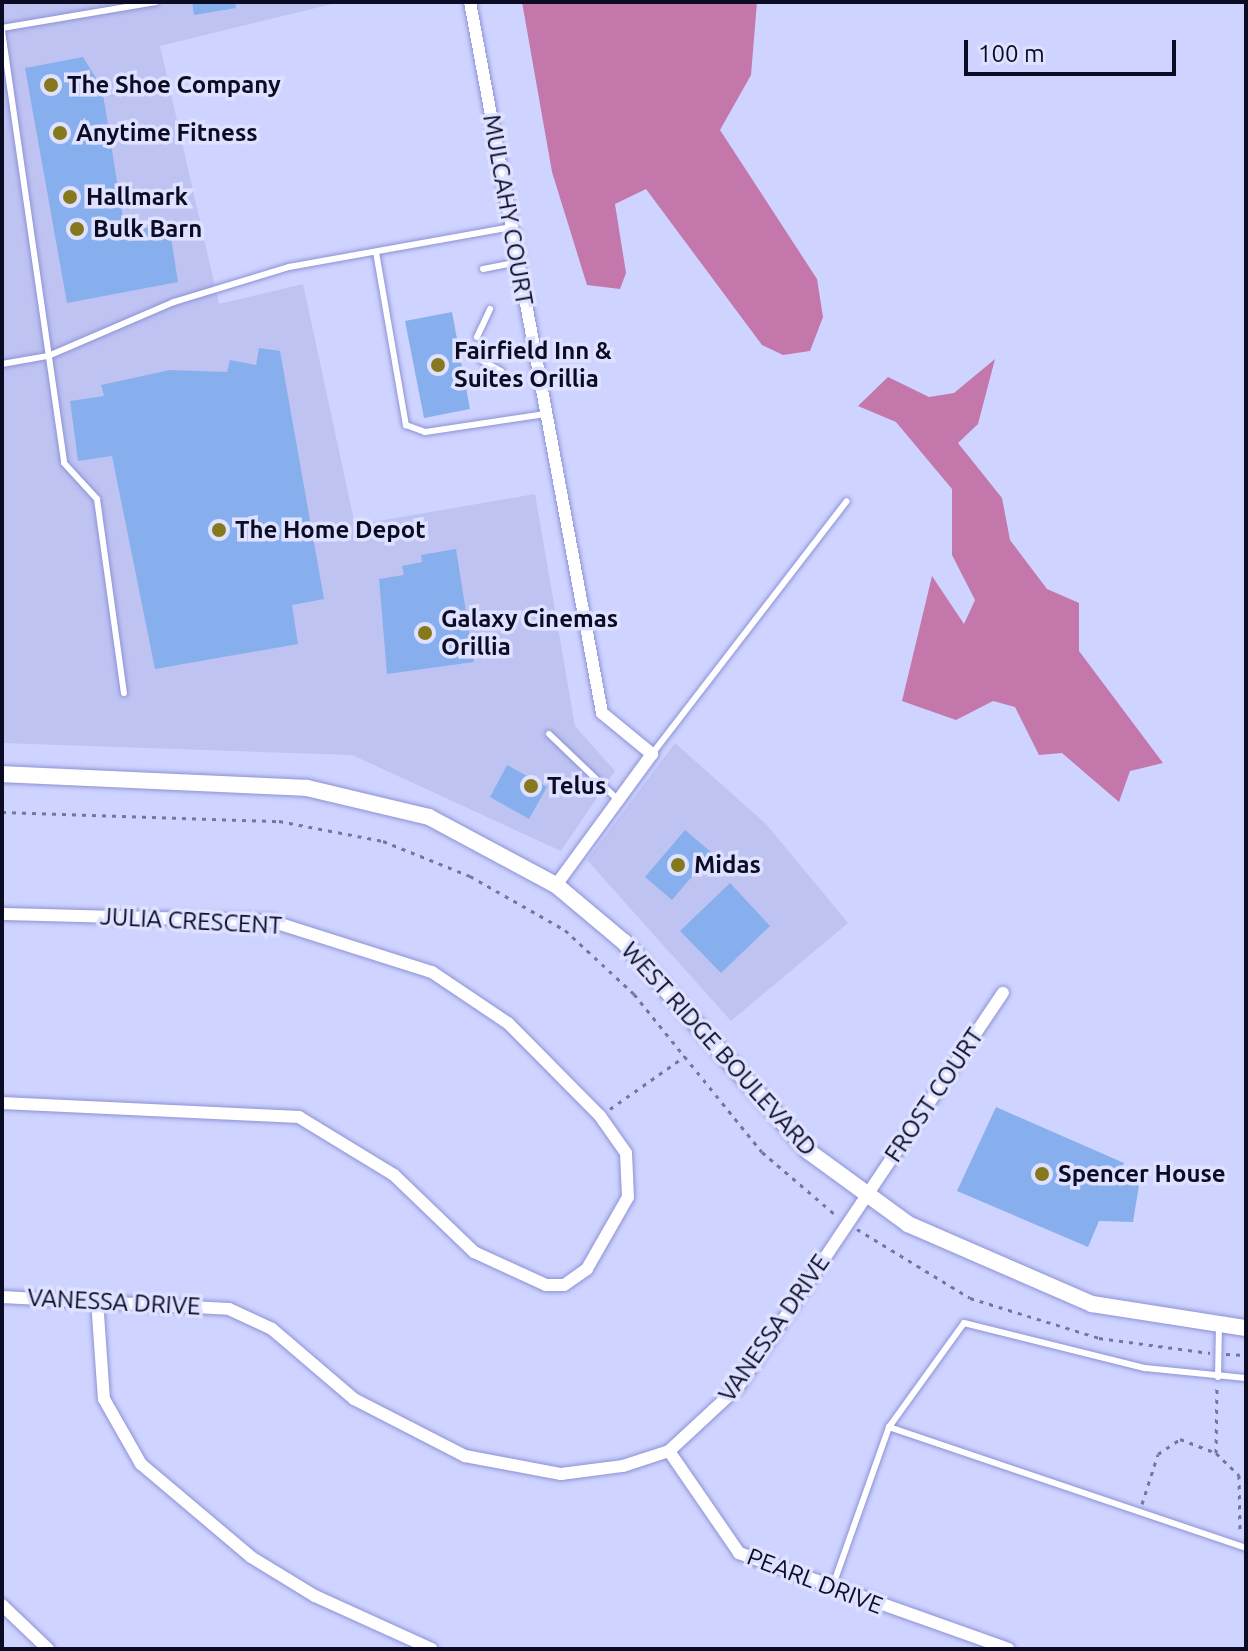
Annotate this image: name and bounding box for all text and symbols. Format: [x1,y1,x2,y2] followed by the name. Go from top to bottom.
[968,24,1180,74] scale bar
[978,40,1045,67] text: 100 m
[67,71,281,99] place label: The Shoe Company
[42,76,60,94] marker: The Shoe Company
[477,112,539,308] street label: MULCAHY COURT
[76,119,258,147] place label: Anytime Fitness
[51,124,69,142] marker: Anytime Fitness
[86,183,188,211] place label: Hallmark
[61,188,79,206] marker: Hallmark
[93,215,202,243] place label: Bulk Barn
[68,220,86,238] marker: Bulk Barn
[454,337,612,393] place label: Fairfield Inn & Suites Orillia
[429,356,447,374] marker: Fairfield Inn & Suites Orillia
[235,516,425,544] place label: The Home Depot
[210,521,228,539] marker: The Home Depot
[441,605,618,661] place label: Galaxy Cinemas Orillia
[416,624,434,642] marker: Galaxy Cinemas Orillia
[547,772,606,800] place label: Telus
[522,777,540,795] marker: Telus
[694,851,761,879] place label: Midas
[669,856,687,874] marker: Midas
[99,902,283,940] street label: JULIA CRESCENT
[615,936,823,1162] street label: WEST RIDGE BOULEVARD
[879,1023,989,1167] street label: FROST COURT
[1058,1160,1226,1188] place label: Spencer House
[1033,1165,1051,1183] marker: Spencer House
[713,1249,835,1407] street label: VANESSA DRIVE
[27,1283,201,1321] street label: VANESSA DRIVE
[743,1542,887,1620] street label: PEARL DRIVE

